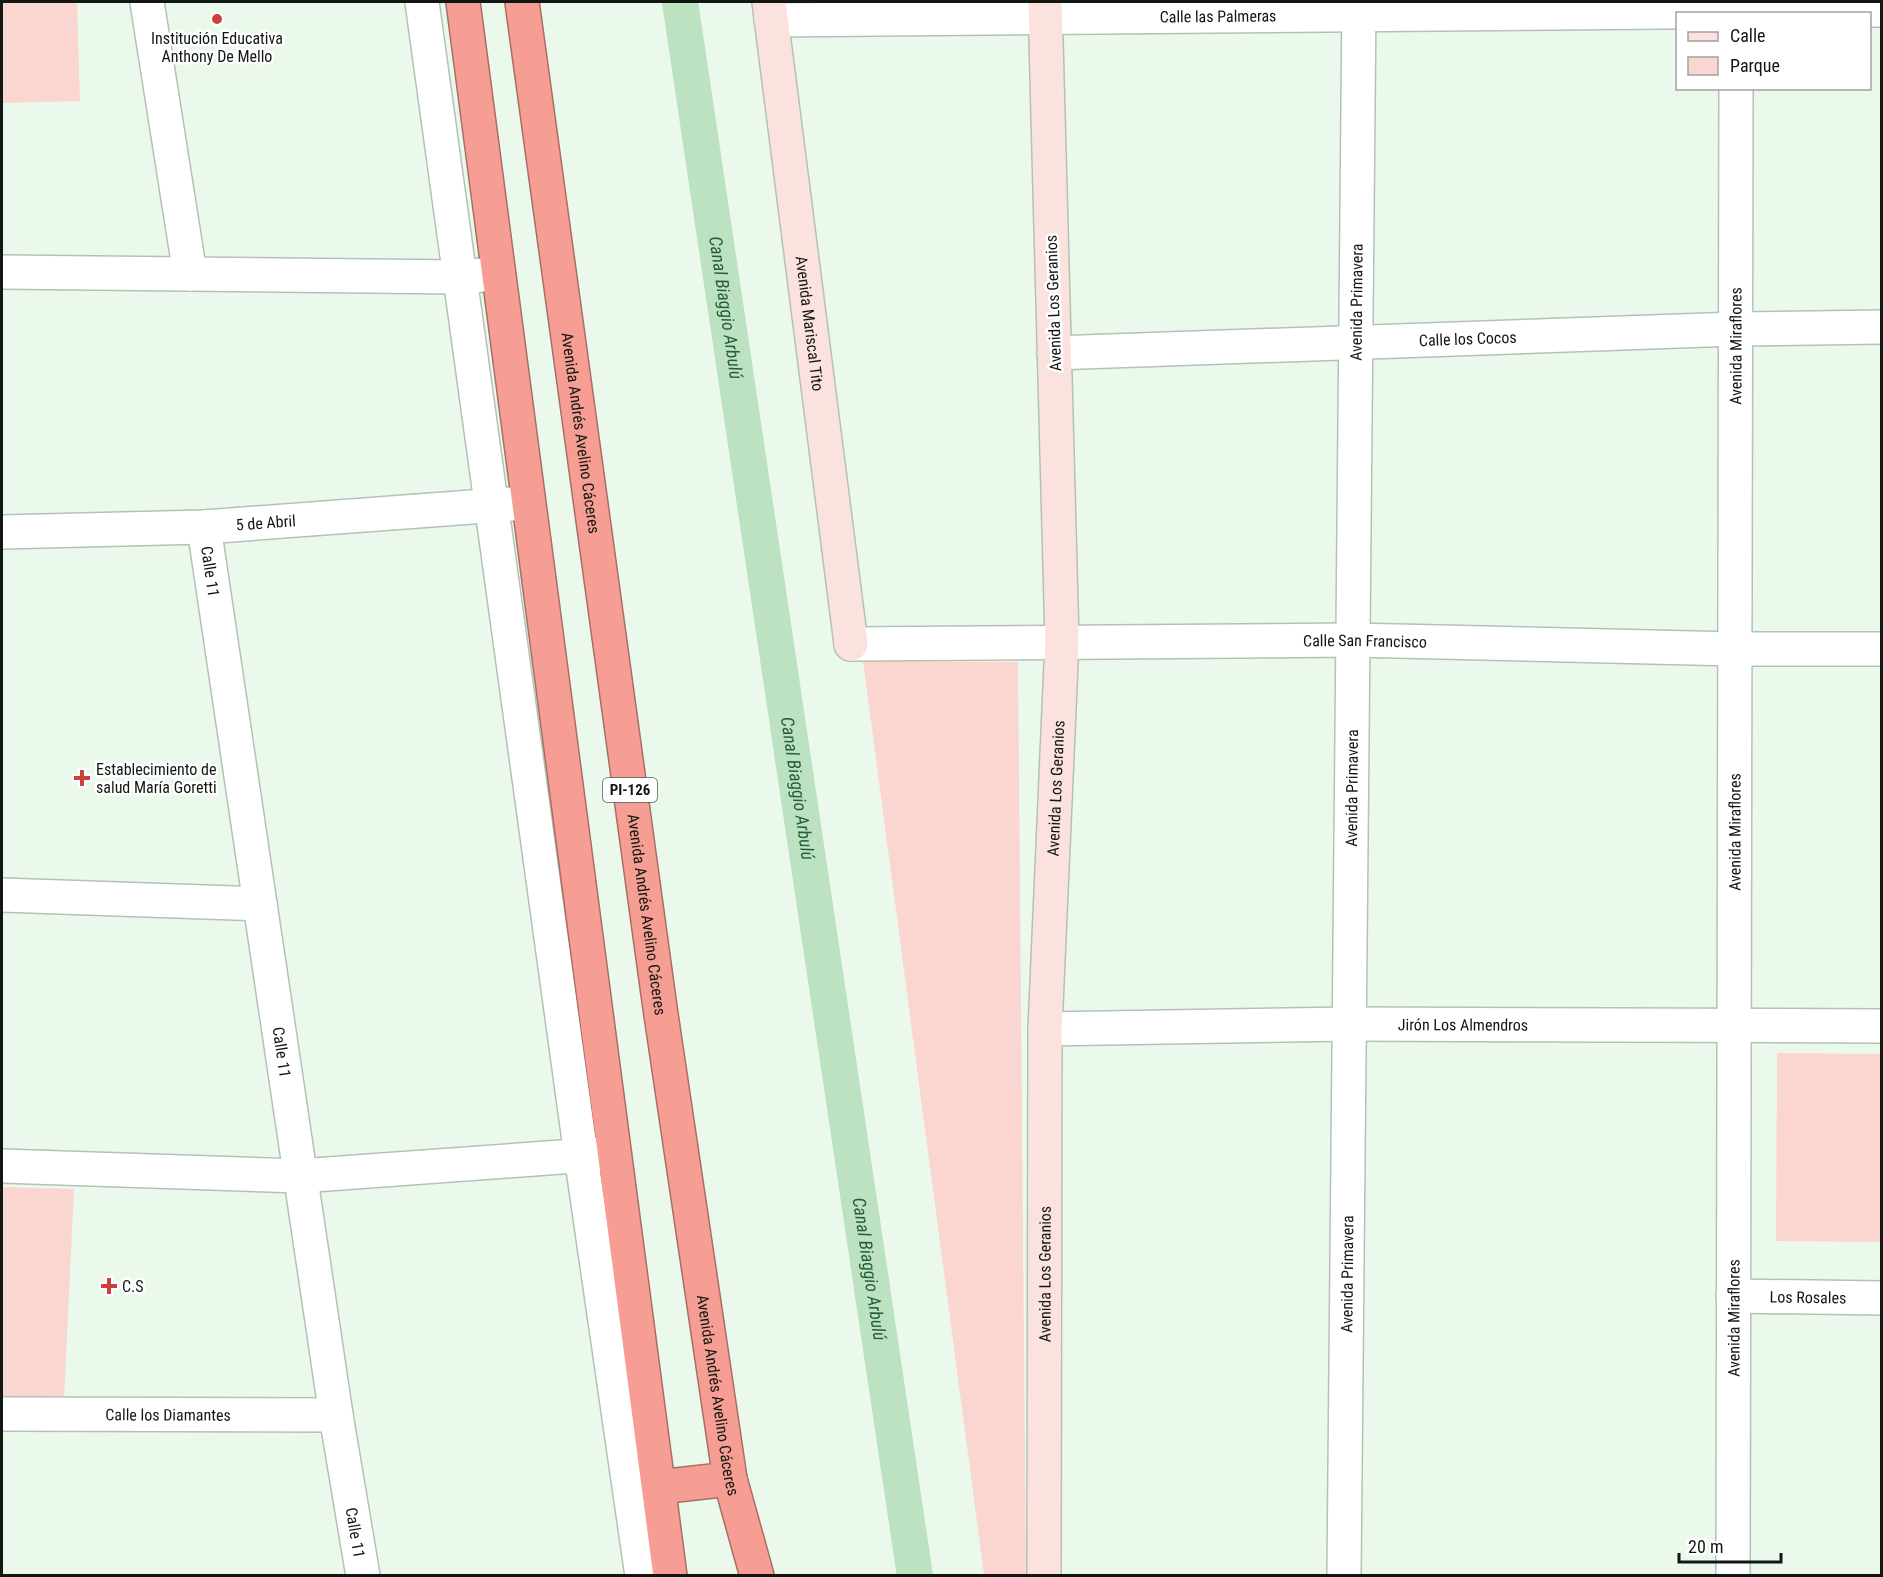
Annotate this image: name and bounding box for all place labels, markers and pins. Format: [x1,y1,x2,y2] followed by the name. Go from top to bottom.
[210,12,224,26] marker: Institución Educativa Anthony De Mello
[151,29,283,66] place label: Institución Educativa Anthony De Mello
[96,760,217,797] place label: Establecimiento de salud María Goretti
[73,769,91,787] marker: Establecimiento de salud María Goretti
[100,1277,118,1295] marker: C.S
[122,1277,144,1296] place label: C.S

